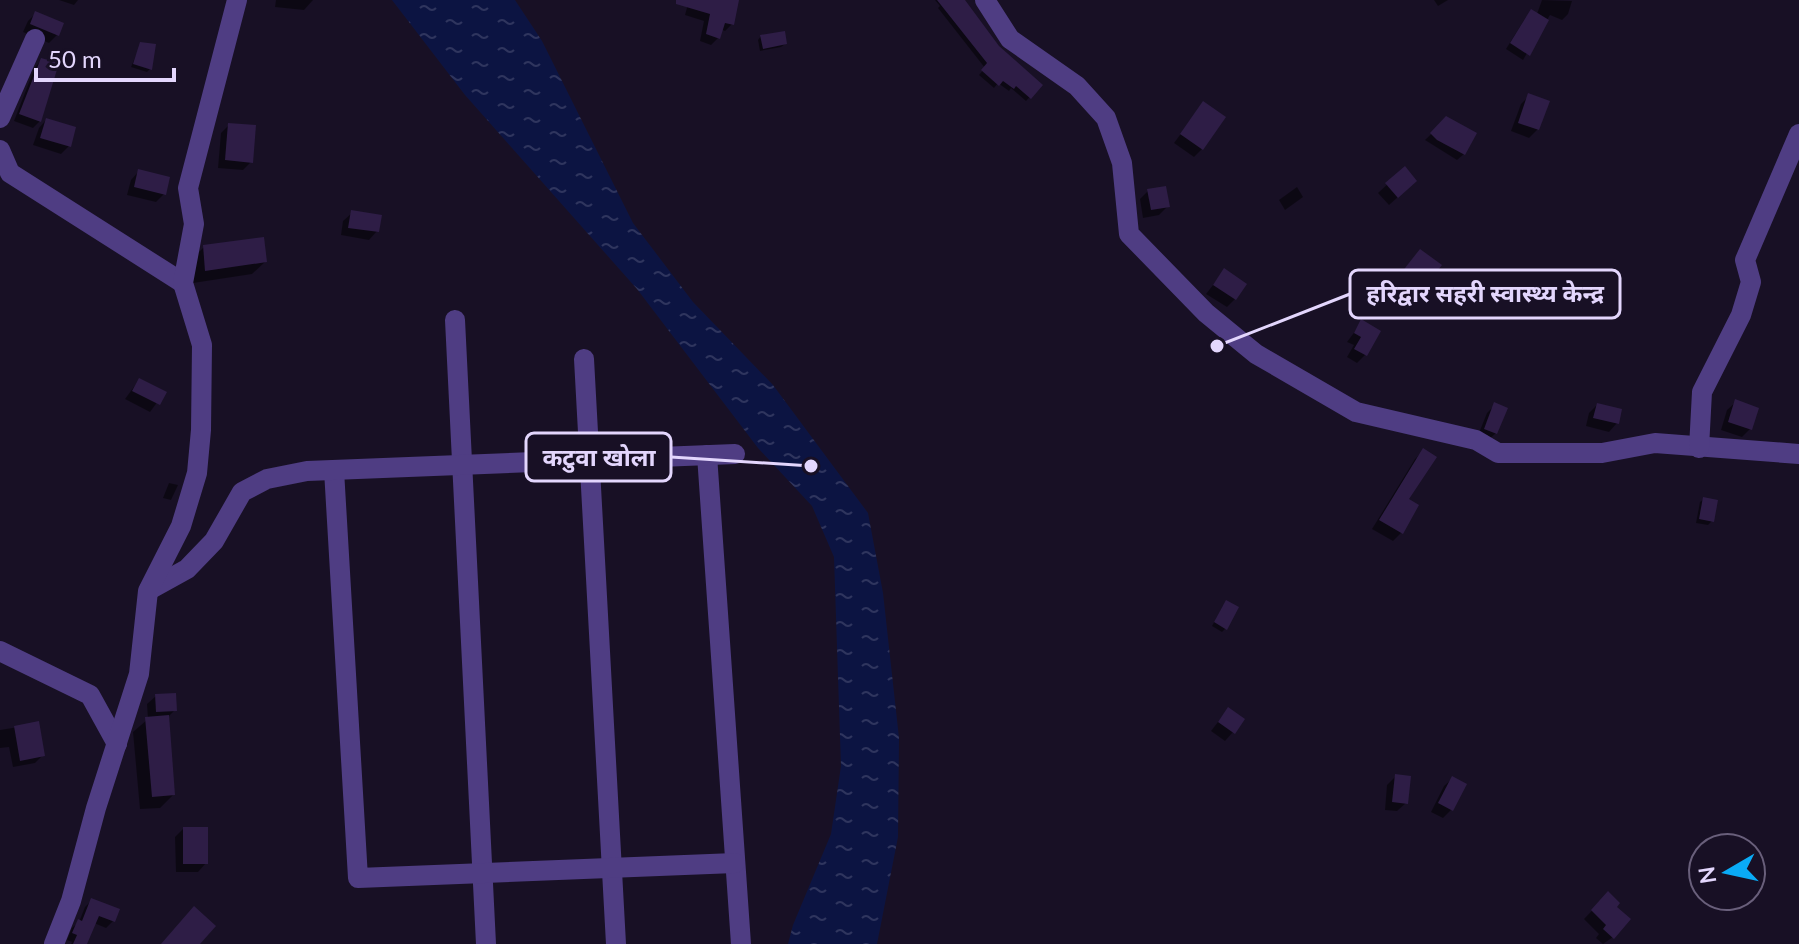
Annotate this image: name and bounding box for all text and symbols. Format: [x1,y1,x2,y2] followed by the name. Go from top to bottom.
[36,32,174,82] scale bar
[48,44,102,73] text: 50 m
[1350,270,1620,318] callout: हरिद्वार सहरी स्वास्थ्य केन्द्र
[1366,278,1604,307] text: हरिद्वार सहरी स्वास्थ्य केन्द्र
[526,433,671,481] callout: कटुवा खोला
[542,442,656,473] text: कटुवा खोला
[1687,832,1767,912] north arrow
[1692,865,1721,886] text: N

